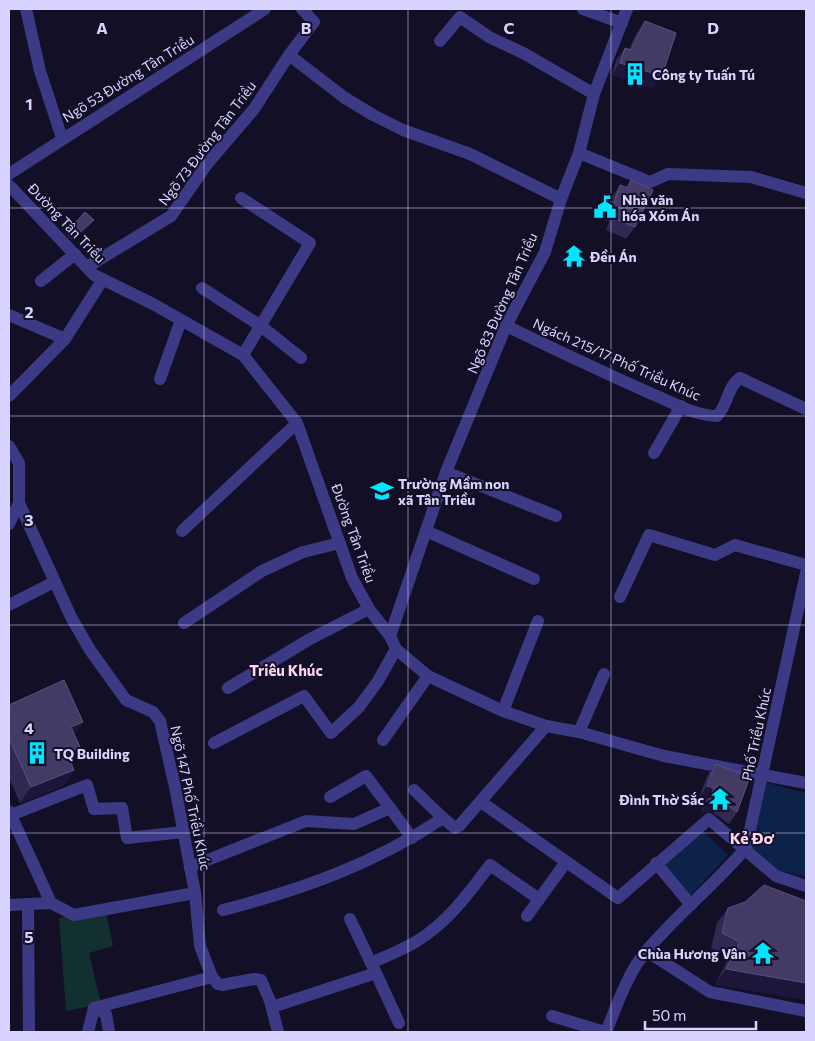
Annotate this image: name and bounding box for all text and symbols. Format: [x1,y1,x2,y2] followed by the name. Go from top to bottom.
[96,18,108,37] text: A
[301,18,312,37] text: B
[504,18,515,37] text: C
[707,18,719,37] text: D
[59,31,197,125] street label: Ngõ 53 Đường Tân Triều
[622,61,648,87] building icon: Công ty Tuấn Tú
[652,66,755,83] place label: Công ty Tuấn Tú
[155,77,259,209] street label: Ngõ 73 Đường Tân Triều
[25,94,33,113] text: 1
[24,179,109,266] street label: Đường Tân Triều
[622,191,699,224] place label: Nhà văn hóa Xóm Án
[592,194,618,220] public building icon: Nhà văn hóa Xóm Án
[463,230,541,376] street label: Ngõ 83 Đường Tân Triều
[561,243,587,269] temple icon: Đền Án
[589,248,637,265] place label: Đền Án
[24,302,34,321] text: 2
[531,314,703,404] street label: Ngách 215/17 Phố Triều Khúc
[398,475,509,508] place label: Trường Mầm non xã Tân Triều
[369,478,395,504] school or university icon: Trường Mầm non xã Tân Triều
[328,480,380,585] street label: Đường Tân Triều
[24,510,34,529] text: 3
[249,661,323,679] district label: Triêu Khúc
[738,686,774,782] street label: Phố Triều Khúc
[24,718,34,737] text: 4
[167,724,215,872] street label: Ngõ 147 Phố Triều Khúc
[24,740,50,766] building icon: TQ Building
[54,745,130,762] place label: TQ Building
[707,786,733,812] temple icon: Đình Thờ Sắc
[618,791,704,808] place label: Đình Thờ Sắc
[730,828,774,847] district label: Kẻ Đơ
[24,927,34,946] text: 5
[750,940,776,966] temple icon: Chùa Hương Vân
[638,945,746,962] place label: Chùa Hương Vân
[645,998,756,1030] scale bar
[652,1006,686,1024] text: 50 m

